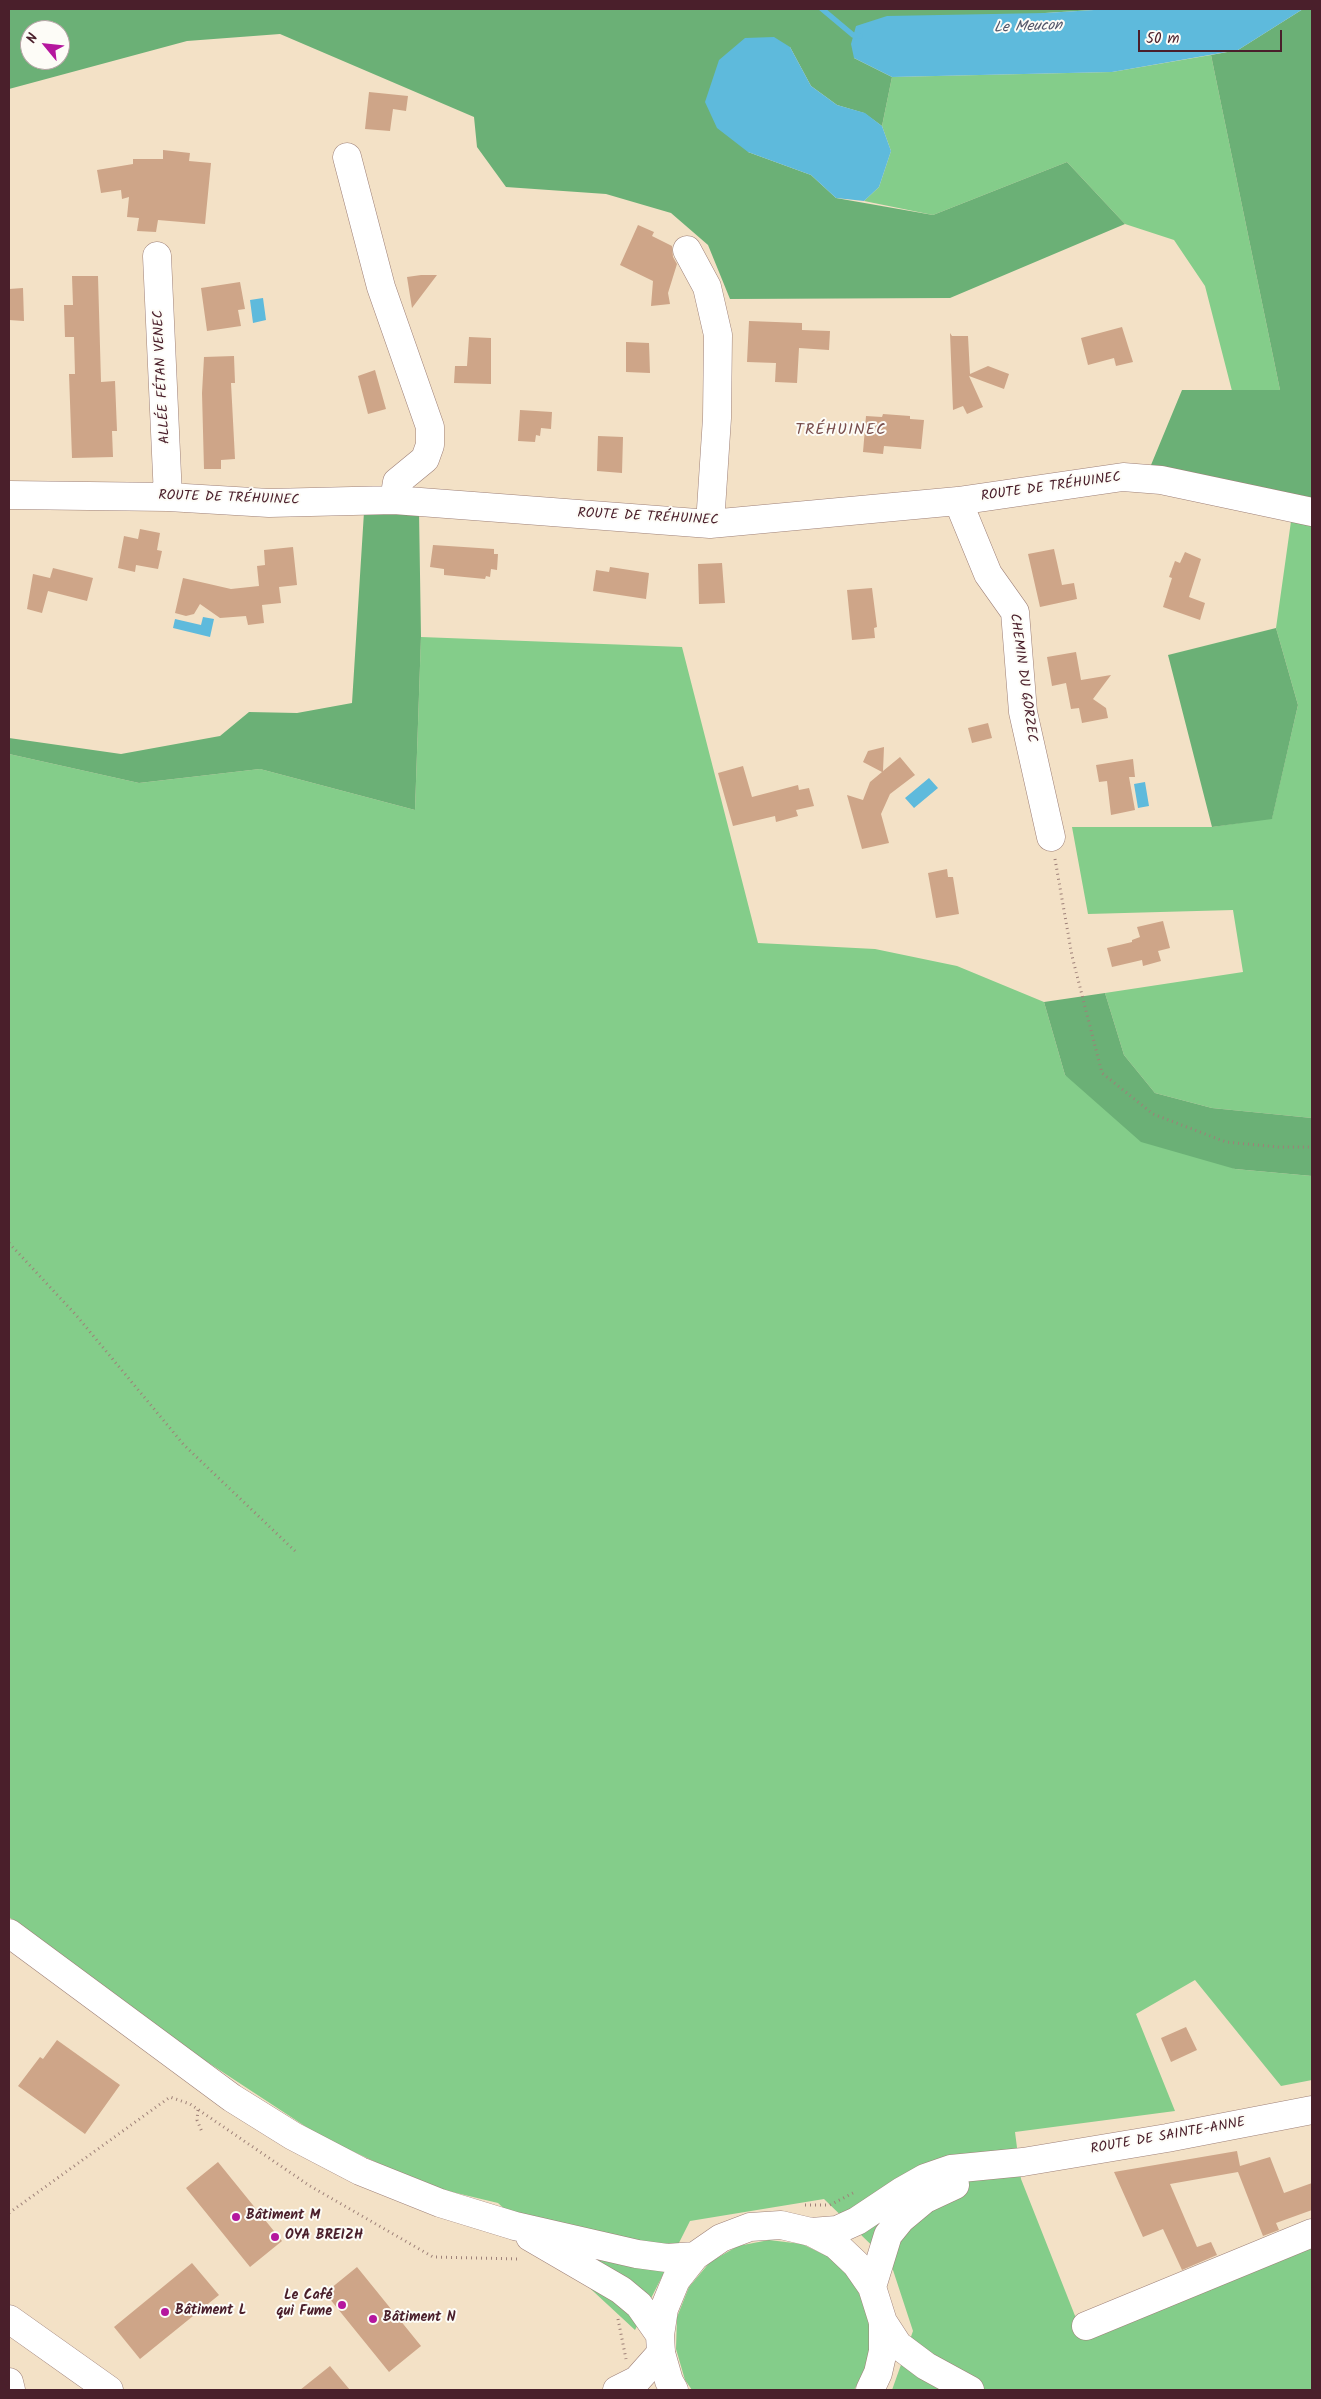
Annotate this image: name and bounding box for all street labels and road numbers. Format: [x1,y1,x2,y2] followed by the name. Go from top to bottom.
[151,310,175,444] street label: ALLÉE FÉTAN VENEC
[980,470,1122,506] street label: ROUTE DE TRÉHUINEC
[158,488,300,510] street label: ROUTE DE TRÉHUINEC
[577,506,719,530] street label: ROUTE DE TRÉHUINEC
[1005,612,1039,744] street label: CHEMIN DU GORZEC
[1089,2115,1247,2159] street label: ROUTE DE SAINTE-ANNE

